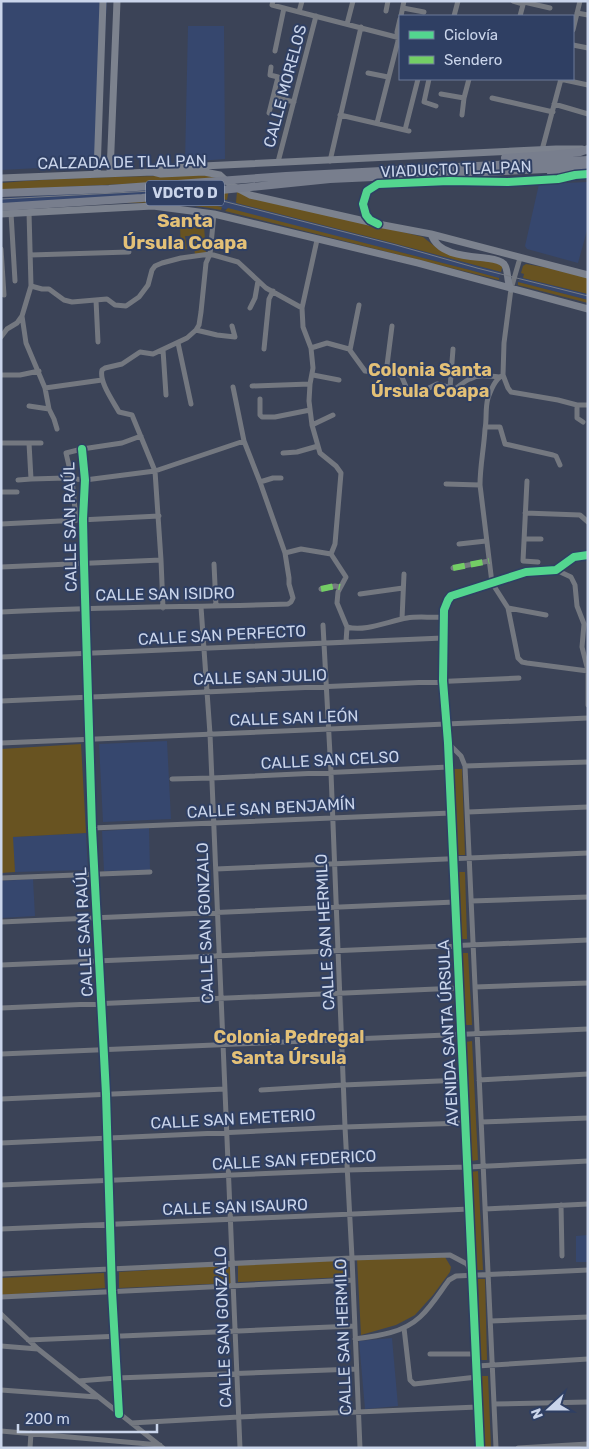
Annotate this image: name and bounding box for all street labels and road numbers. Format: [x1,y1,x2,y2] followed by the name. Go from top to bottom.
[259,23,311,149] street label: CALLE MORELOS
[37,151,207,173] street label: CALZADA DE TLALPAN
[380,157,532,181] street label: VIADUCTO TLALPAN
[146,180,224,206] road number: VDCTO D
[58,462,81,592] street label: CALLE SAN RAÚL
[95,583,235,605] street label: CALLE SAN ISIDRO
[137,621,307,649] street label: CALLE SAN PERFECTO
[193,665,327,689] street label: CALLE SAN JULIO
[229,705,359,730] street label: CALLE SAN LEÓN
[260,747,400,773] street label: CALLE SAN CELSO
[186,794,356,822] street label: CALLE SAN BENJAMÍN
[193,842,217,1004] street label: CALLE SAN GONZALO
[311,853,339,1011] street label: CALLE SAN HERMILO
[70,867,97,997] street label: CALLE SAN RAÚL
[433,939,462,1127] street label: AVENIDA SANTA ÚRSULA
[150,1105,316,1133] street label: CALLE SAN EMETERIO
[211,1146,377,1174] street label: CALLE SAN FEDERICO
[162,1195,308,1219] street label: CALLE SAN ISAURO
[211,1246,235,1408] street label: CALLE SAN GONZALO
[331,1258,355,1416] street label: CALLE SAN HERMILO

